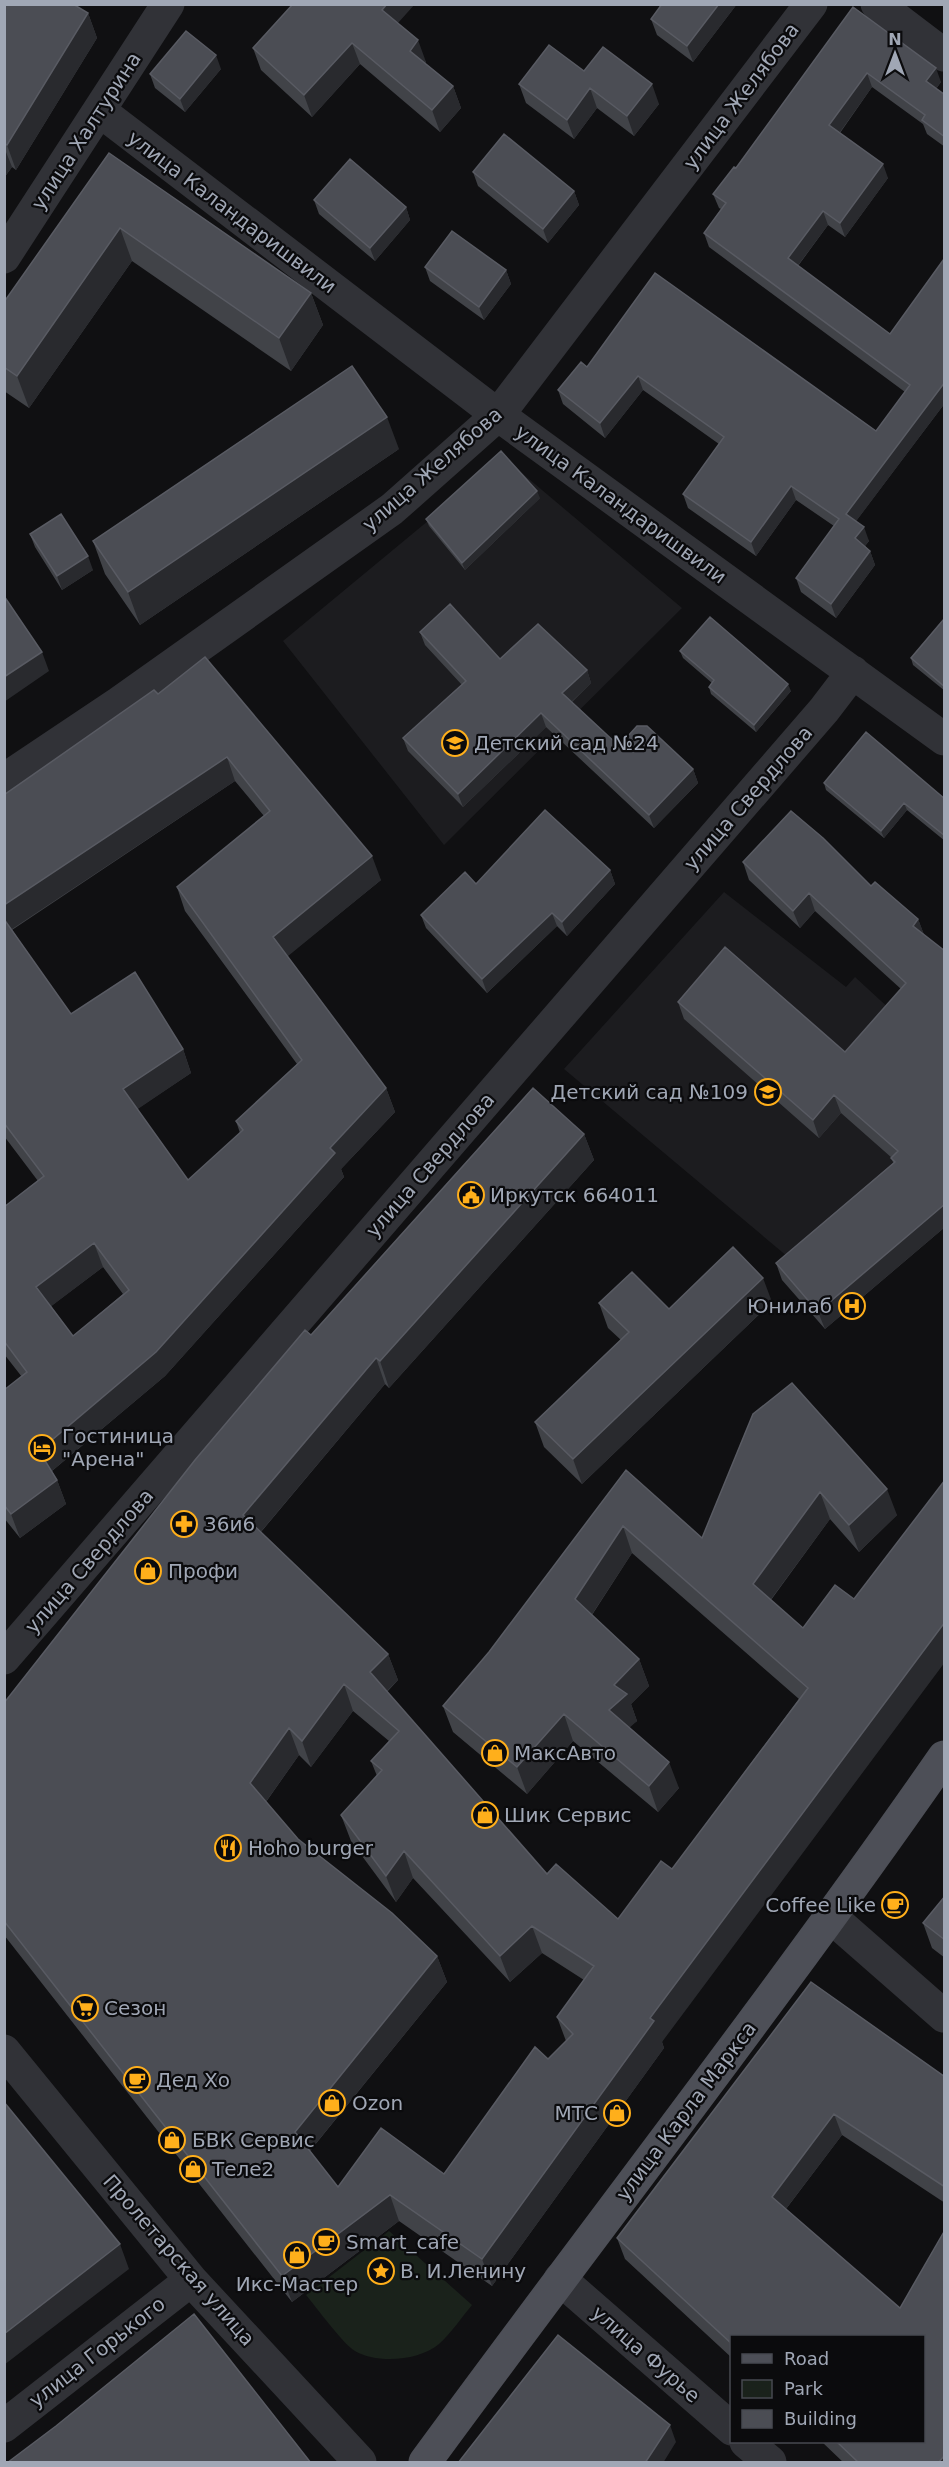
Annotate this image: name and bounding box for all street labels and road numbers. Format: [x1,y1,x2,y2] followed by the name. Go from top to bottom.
[678,18,804,174] street label: улица Желябова
[26,48,146,214] street label: улица Халтурина
[123,126,341,298] street label: улица Каландаришвили
[357,402,507,536] street label: улица Желябова
[511,419,731,589] street label: улица Каландаришвили
[679,721,817,875] street label: улица Свердлова
[361,1088,499,1242] street label: улица Свердлова
[20,1484,158,1638] street label: улица Свердлова
[611,2017,761,2205] street label: улица Карла Маркса
[98,2170,260,2350] street label: Пролетарская улица
[24,2291,170,2413] street label: улица Горького
[587,2300,705,2408] street label: улица Фурье

